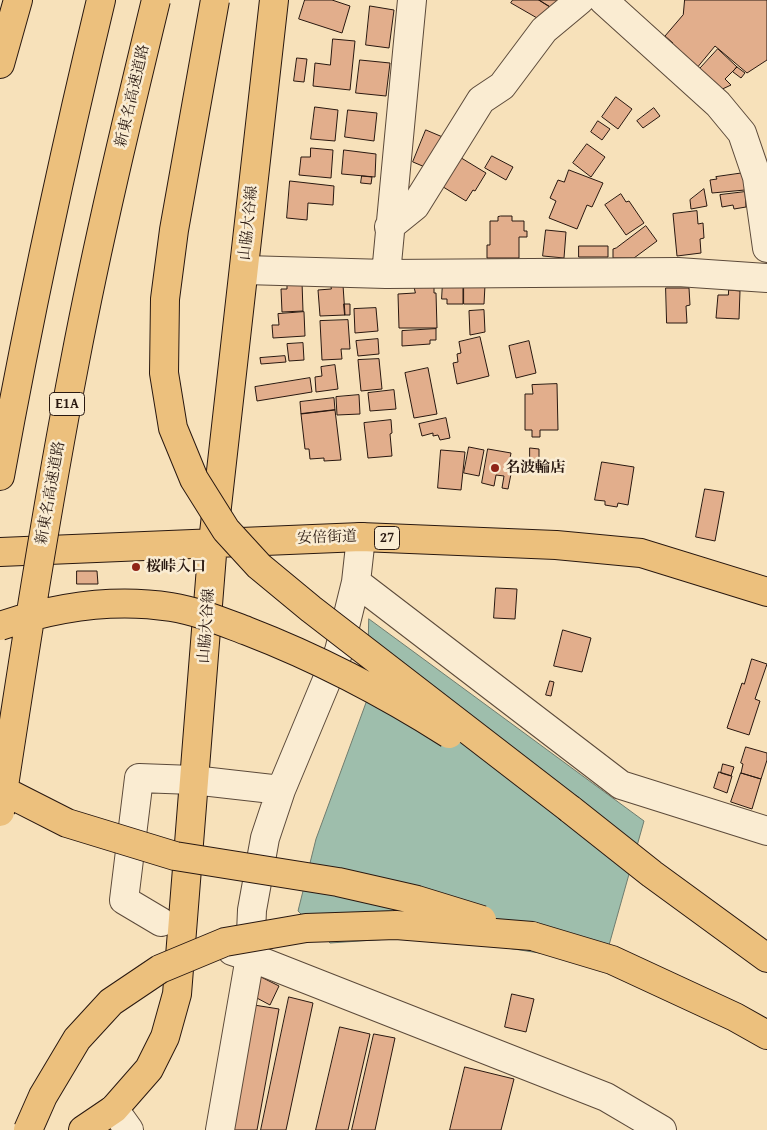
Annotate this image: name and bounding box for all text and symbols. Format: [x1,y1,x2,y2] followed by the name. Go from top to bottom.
[112,43,154,149] street label: 新東名高速道路
[236,185,262,261] street label: 山脇大谷線
[50,392,84,416] road number: E1A
[33,440,69,546] street label: 新東名高速道路
[505,459,565,477] place label: 名波輪店
[489,462,501,474] marker: 名波輪店
[374,526,400,550] road number: 27
[297,528,357,548] street label: 安倍街道
[146,558,206,576] place label: 桜峠入口
[130,561,142,573] marker: 桜峠入口
[195,588,219,664] street label: 山脇大谷線

